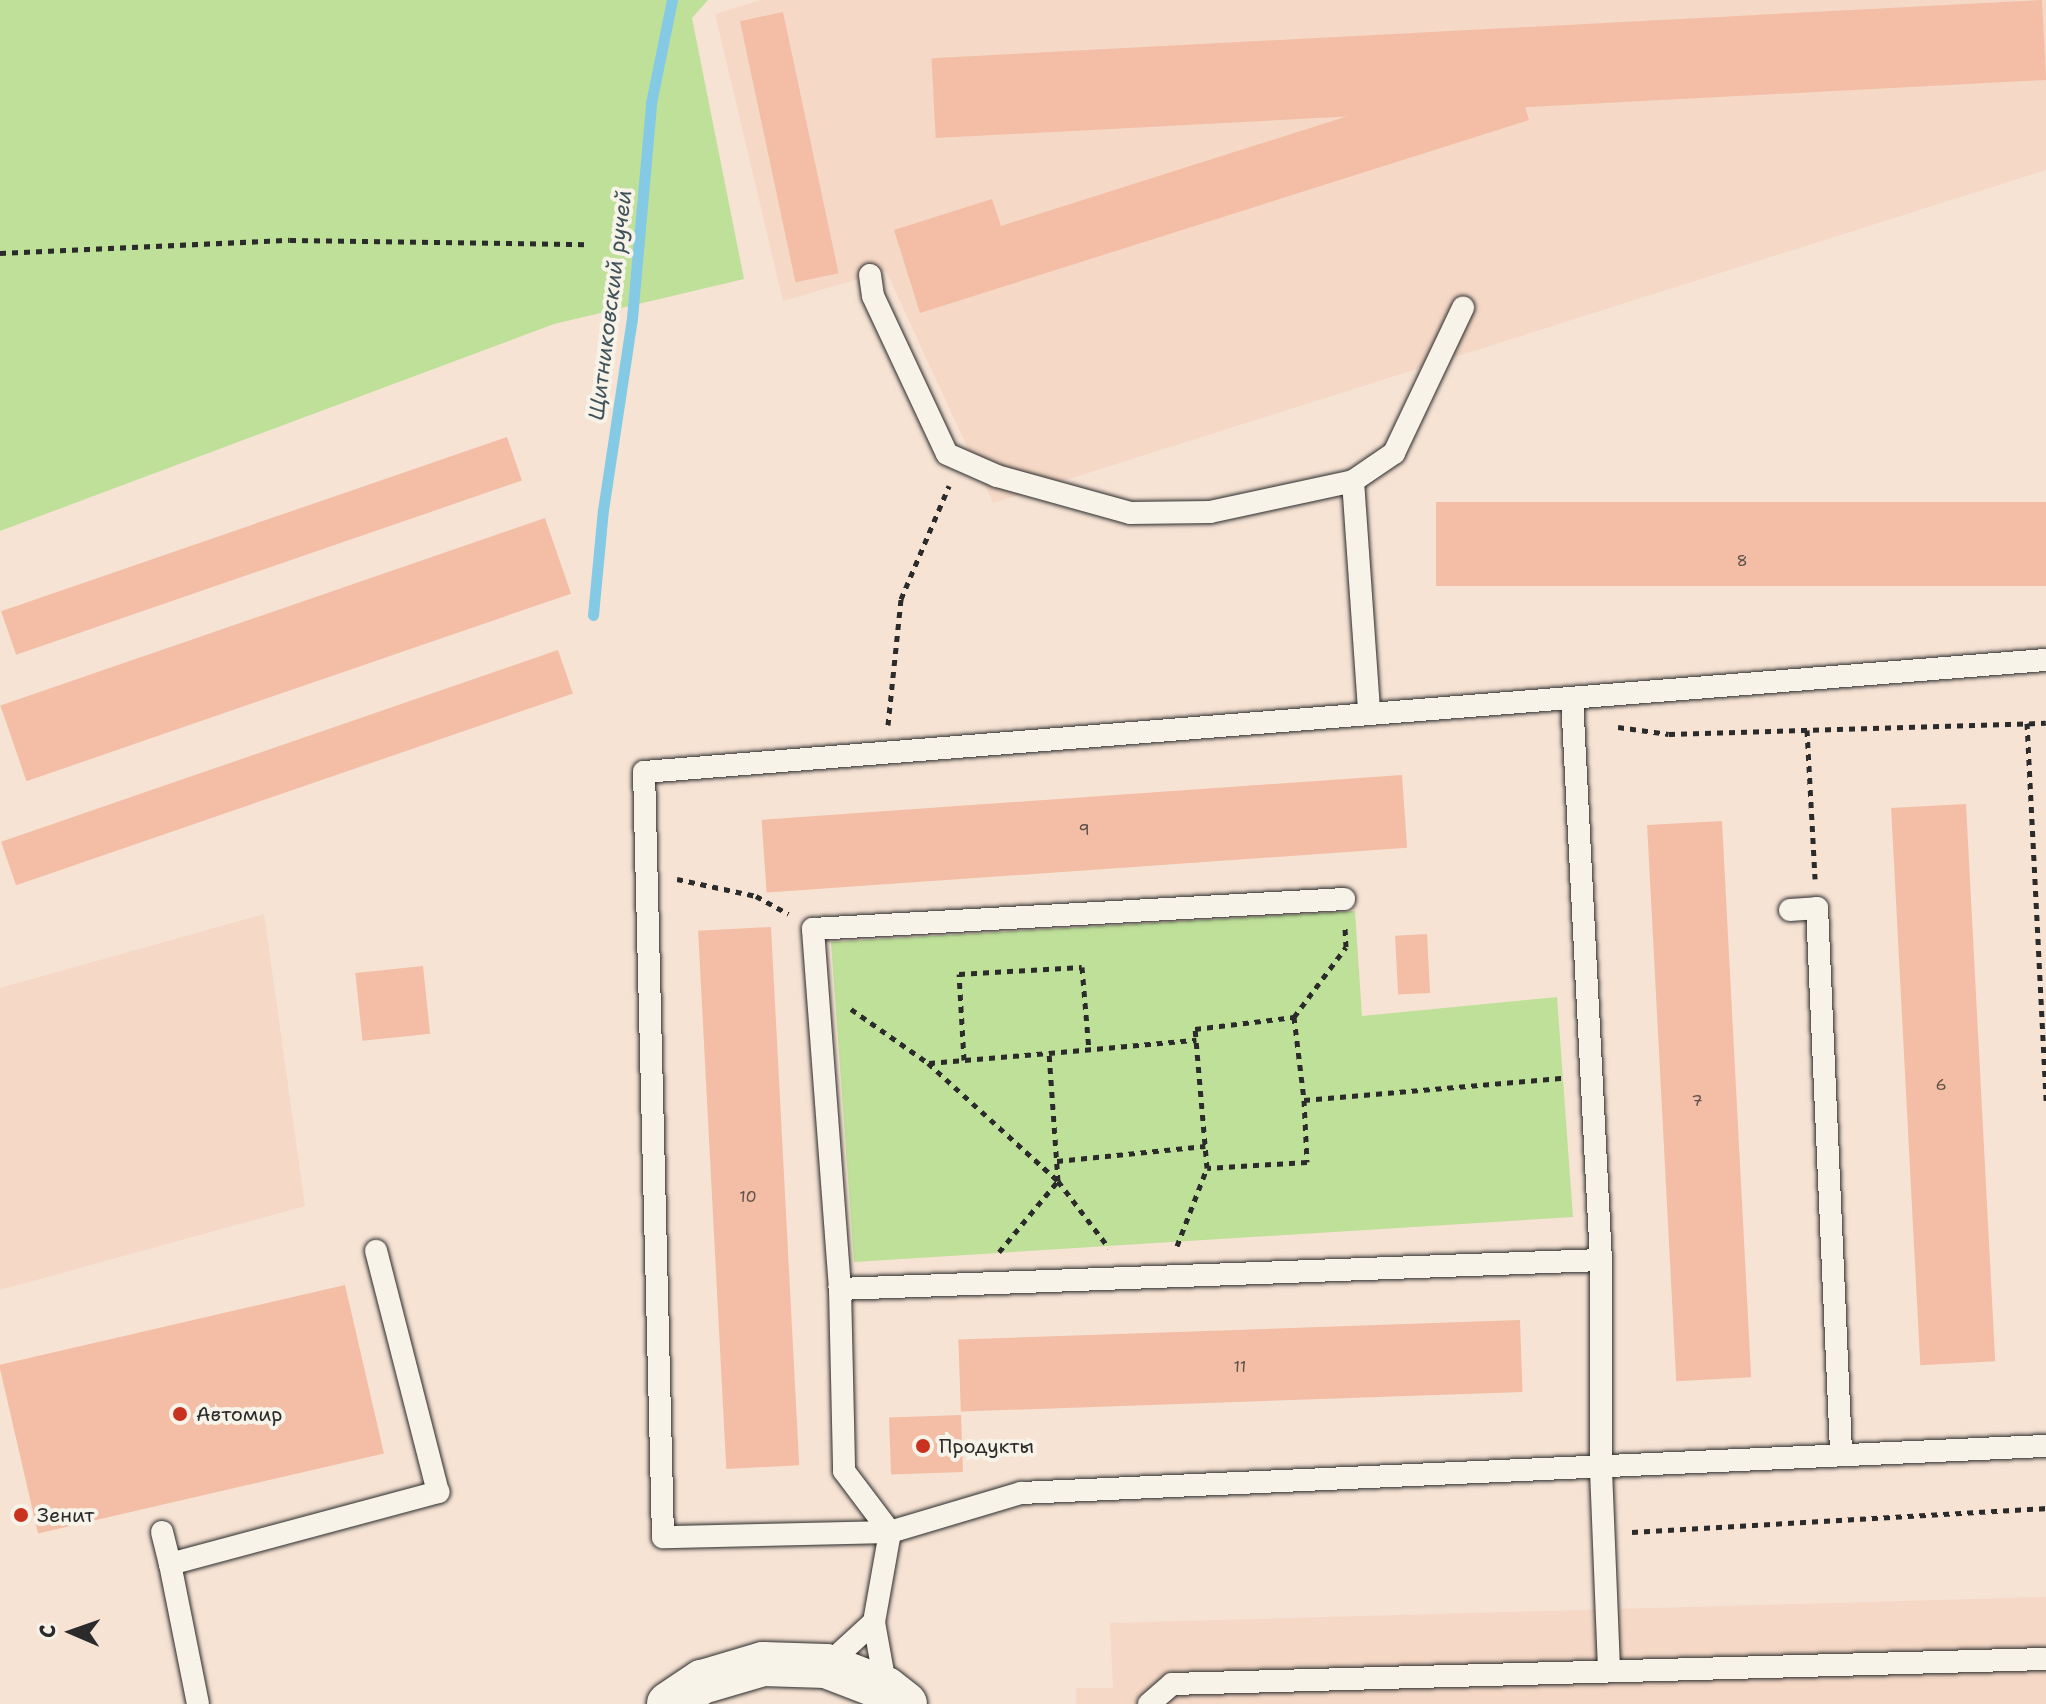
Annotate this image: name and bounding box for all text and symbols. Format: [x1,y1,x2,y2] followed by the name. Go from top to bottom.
[583,188,637,422] water label: Щитниковский ручей
[1736,551,1748,571] house number: 8
[1078,820,1090,840] house number: 9
[1935,1075,1947,1095] house number: 6
[1691,1091,1703,1111] house number: 7
[739,1187,757,1207] house number: 10
[1234,1357,1246,1377] house number: 11
[196,1402,283,1426] place label: Автомир
[171,1405,189,1423] marker: Автомир
[939,1434,1034,1458] place label: Продукты
[914,1437,932,1455] marker: Продукты
[37,1503,94,1527] place label: Зенит
[12,1506,30,1524] marker: Зенит
[32,1592,112,1672] north arrow
[33,1624,62,1638] text: С

